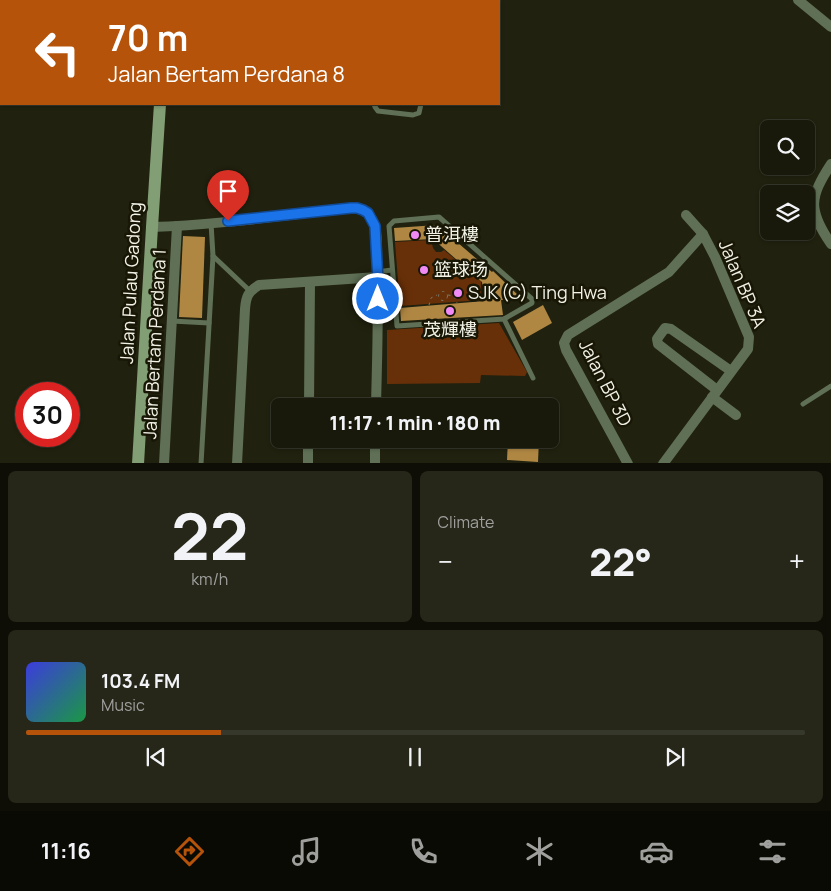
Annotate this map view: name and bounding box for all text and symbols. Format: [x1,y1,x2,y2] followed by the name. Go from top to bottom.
[108,14,188,62] text: 70 m
[25,20,90,85] icon: left
[108,59,345,89] text: Jalan Bertam Perdana 8
[760,120,815,240] map controls
[760,120,815,175] button: search
[207,170,249,221] pin
[214,177,242,205] icon: arrive
[760,185,815,240] button: layers
[114,201,146,365] street label: Jalan Pulau Gadong
[425,222,479,246] place label: 普洱樓
[409,229,421,241] marker: 普洱樓
[714,236,773,332] street label: Jalan BP 3A
[137,248,171,440] street label: Jalan Bertam Perdana 1
[434,257,488,281] place label: 篮球场
[418,264,430,276] marker: 篮球场
[351,272,403,324] position arrow
[468,280,607,304] place label: SJK (C) Ting Hwa
[452,287,464,299] marker: SJK (C) Ting Hwa
[444,305,456,317] marker: 茂輝樓
[423,317,477,341] place label: 茂輝樓
[574,335,638,430] street label: Jalan BP 3D
[15,382,80,447] speed limit sign: 30
[330,410,500,436] text: 11:17 · 1 min · 180 m
[171,491,248,580] text: 22
[438,511,494,533] text: Climate
[589,535,652,587] text: 22°
[438,542,453,580] text: −
[789,542,805,580] text: +
[191,568,228,590] text: km/h
[101,668,180,694] text: 103.4 FM
[101,694,145,716] text: Music
[142,743,170,771] icon: previous
[401,743,429,771] icon: pause
[661,743,689,771] icon: next
[172,834,207,869] icon: directions
[289,834,324,869] icon: music
[406,834,441,869] icon: phone
[522,834,557,869] icon: climate
[639,834,674,869] icon: car
[755,834,790,869] icon: filters
[41,836,91,866] text: 11:16

